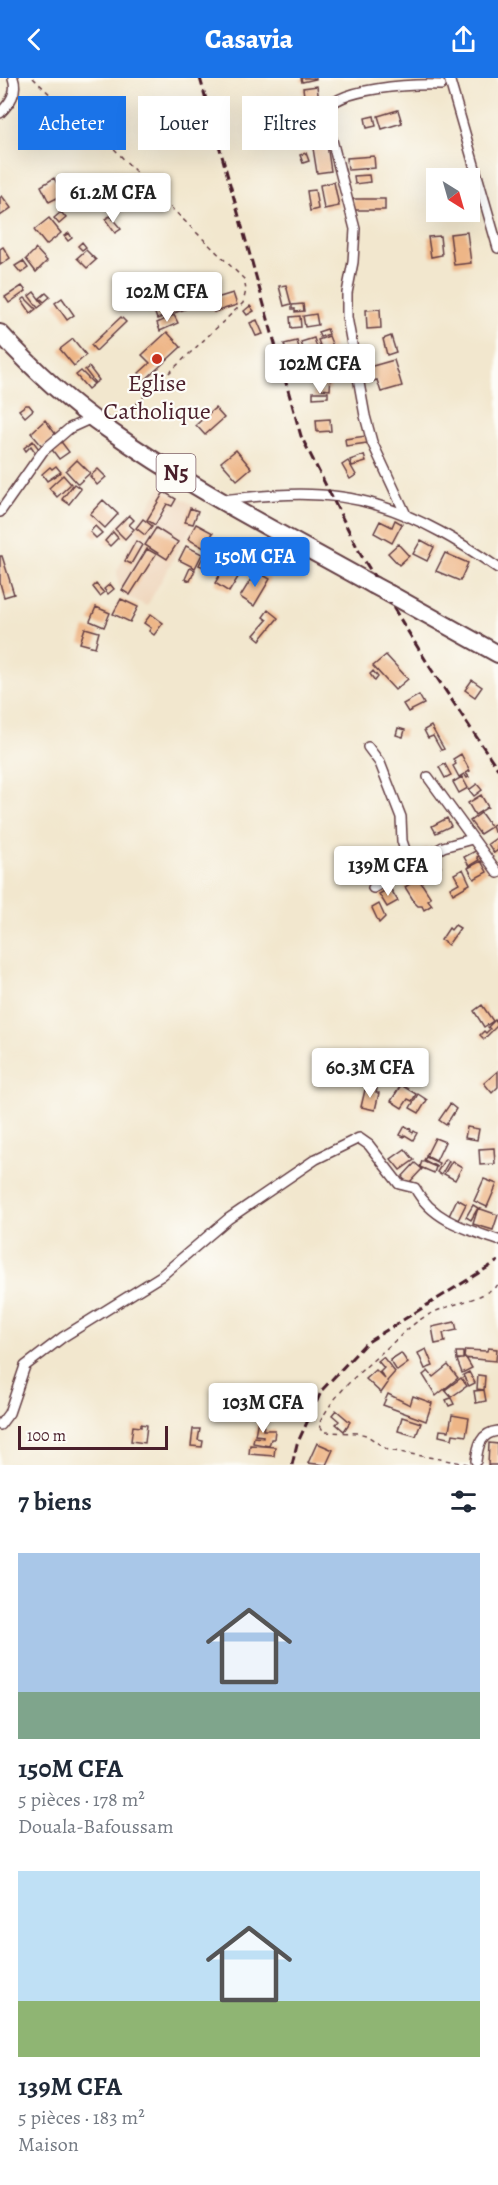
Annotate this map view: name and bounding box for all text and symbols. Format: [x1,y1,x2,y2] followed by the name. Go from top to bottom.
[205,21,293,57] text: Casavia
[18,23,51,56] icon: back
[447,23,480,56] icon: share
[18,96,126,150] chip: Acheter
[138,96,230,150] chip: Louer
[242,96,338,150] chip: Filtres
[426,168,480,222] north arrow
[426,168,480,222] map controls
[44,173,182,224] pin: 61.2M CFA
[70,179,156,206] text: 61.2M CFA
[105,272,229,323] pin: 102M CFA
[126,278,208,305] text: 102M CFA
[258,344,382,395] pin: 102M CFA
[279,350,361,377] text: 102M CFA
[150,352,164,366] marker: Eglise Catholique
[103,367,211,427] place label: Eglise Catholique
[156,454,195,492] road number: N5
[193,537,317,588] pin: 150M CFA
[215,543,295,570] text: 150M CFA
[326,846,450,897] pin: 139M CFA
[348,852,428,879] text: 139M CFA
[301,1048,439,1099] pin: 60.3M CFA
[326,1054,414,1081] text: 60.3M CFA
[201,1383,325,1434] pin: 103M CFA
[223,1389,303,1416] text: 103M CFA
[18,1423,168,1450] scale bar
[27,1425,66,1447] text: 100 m
[18,1484,92,1519] text: 7 biens
[447,1485,480,1518] icon: filters
[195,1592,303,1700] icon: home
[18,1751,123,1786] text: 150M CFA
[18,1786,145,1813] text: 5 pièces · 178 m²
[18,1813,174,1840] text: Douala-Bafoussam
[195,1910,303,2018] icon: home
[18,2069,122,2104] text: 139M CFA
[18,2104,145,2131] text: 5 pièces · 183 m²
[18,2131,79,2158] text: Maison

